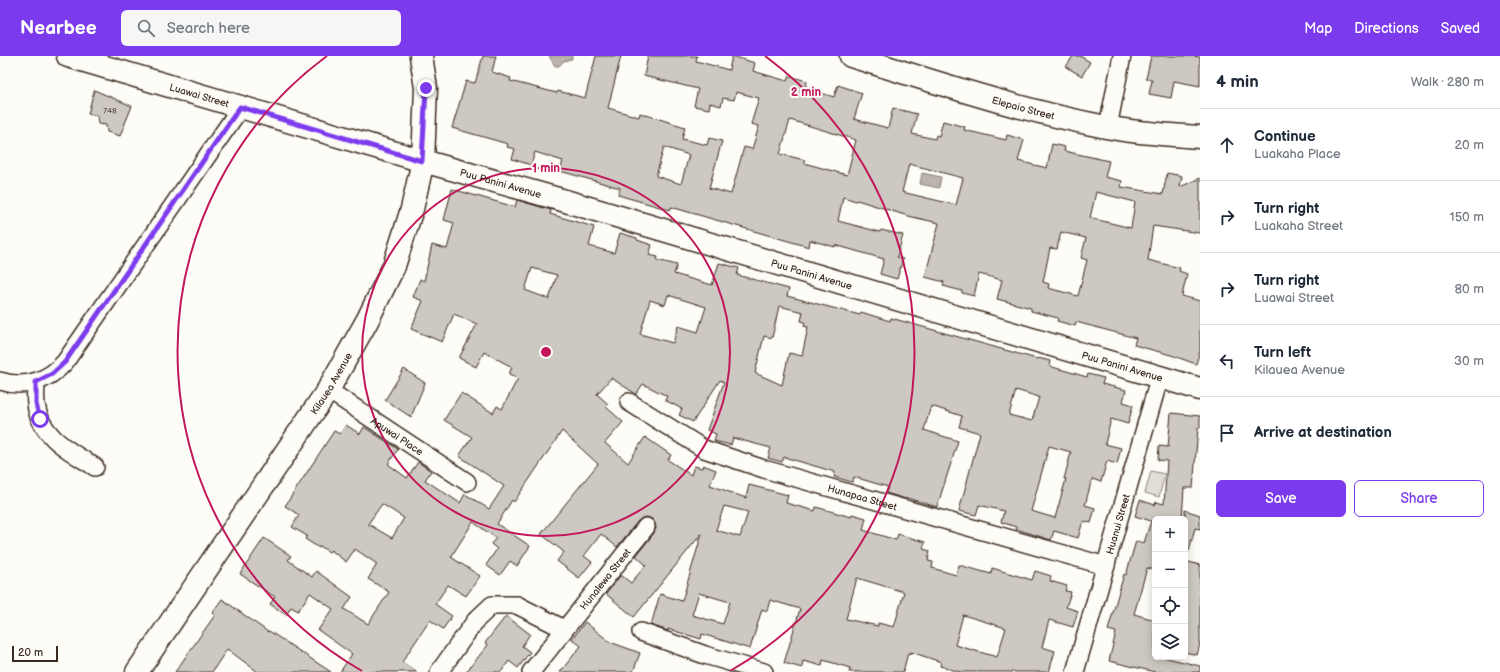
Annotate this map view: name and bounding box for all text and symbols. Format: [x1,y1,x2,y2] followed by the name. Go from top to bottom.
[121,10,401,46] search box
[20,17,97,40] text: Nearbee
[135,17,157,39] icon: search
[167,19,250,38] text: Search here
[1304,20,1332,37] text: Map
[1354,20,1419,37] text: Directions
[1441,20,1480,37] text: Saved
[1216,72,1259,92] text: 4 min
[1411,74,1484,90] text: Walk · 280 m
[417,79,435,97] route end
[168,81,230,110] street label: Luawai Street
[791,85,821,100] text: 2 min
[991,94,1056,122] street label: Elepaio Street
[103,106,117,115] house number: 748
[1254,127,1316,146] text: Continue
[1216,134,1238,156] icon: ahead
[1454,137,1484,153] text: 20 m
[1254,146,1341,162] text: Luakaha Place
[532,161,560,176] text: 1 min
[458,167,543,201] street label: Puu Panini Avenue
[1254,199,1319,218] text: Turn right
[1216,206,1238,228] icon: right
[1450,209,1484,225] text: 150 m
[1254,218,1343,234] text: Luakaha Street
[769,257,853,293] street label: Puu Panini Avenue
[1254,271,1319,290] text: Turn right
[1216,278,1238,300] icon: right
[1455,281,1484,297] text: 80 m
[1254,290,1334,306] text: Luawai Street
[1254,343,1311,362] text: Turn left
[539,345,553,359] centre of rings
[1080,349,1164,385] street label: Puu Panini Avenue
[1216,350,1238,372] icon: left
[308,351,355,417] street label: Kilauea Avenue
[1454,353,1484,369] text: 30 m
[1254,362,1345,378] text: Kilauea Avenue
[31,410,49,428] route start
[368,415,425,458] street label: Apuwai Place
[1216,422,1238,444] icon: arrive
[1254,423,1392,442] text: Arrive at destination
[1216,480,1346,517] button: Save
[1354,480,1484,517] button: Share
[826,482,898,513] street label: Hunapaa Street
[1104,493,1133,556] street label: Huanui Street
[1152,516,1188,660] map controls
[1152,516,1188,552] button: +
[578,546,634,612] street label: Hunalewa Street
[1152,552,1188,588] button: −
[1152,588,1188,624] button: locate
[1152,624,1188,660] button: layers
[12,644,58,663] scale bar
[18,646,43,659] text: 20 m

